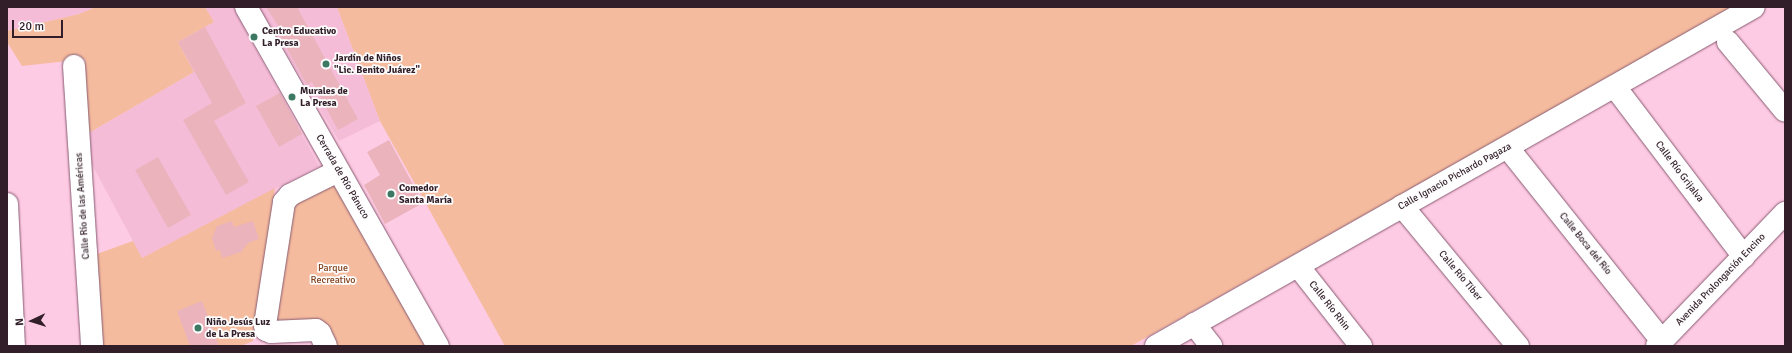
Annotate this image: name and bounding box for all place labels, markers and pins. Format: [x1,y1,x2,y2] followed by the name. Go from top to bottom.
[262,25,336,48] place label: Centro Educativo La Presa
[249,32,259,42] marker: Centro Educativo La Presa
[334,52,420,76] place label: Jardín de Niños "Lic. Benito Juárez"
[321,59,331,69] marker: Jardín de Niños "Lic. Benito Juárez"
[300,85,348,108] place label: Murales de La Presa
[287,92,297,102] marker: Murales de La Presa
[399,182,452,206] place label: Comedor Santa María
[386,189,396,199] marker: Comedor Santa María
[206,316,270,340] place label: Niño Jesús Luz de La Presa
[193,323,203,333] marker: Niño Jesús Luz de La Presa

